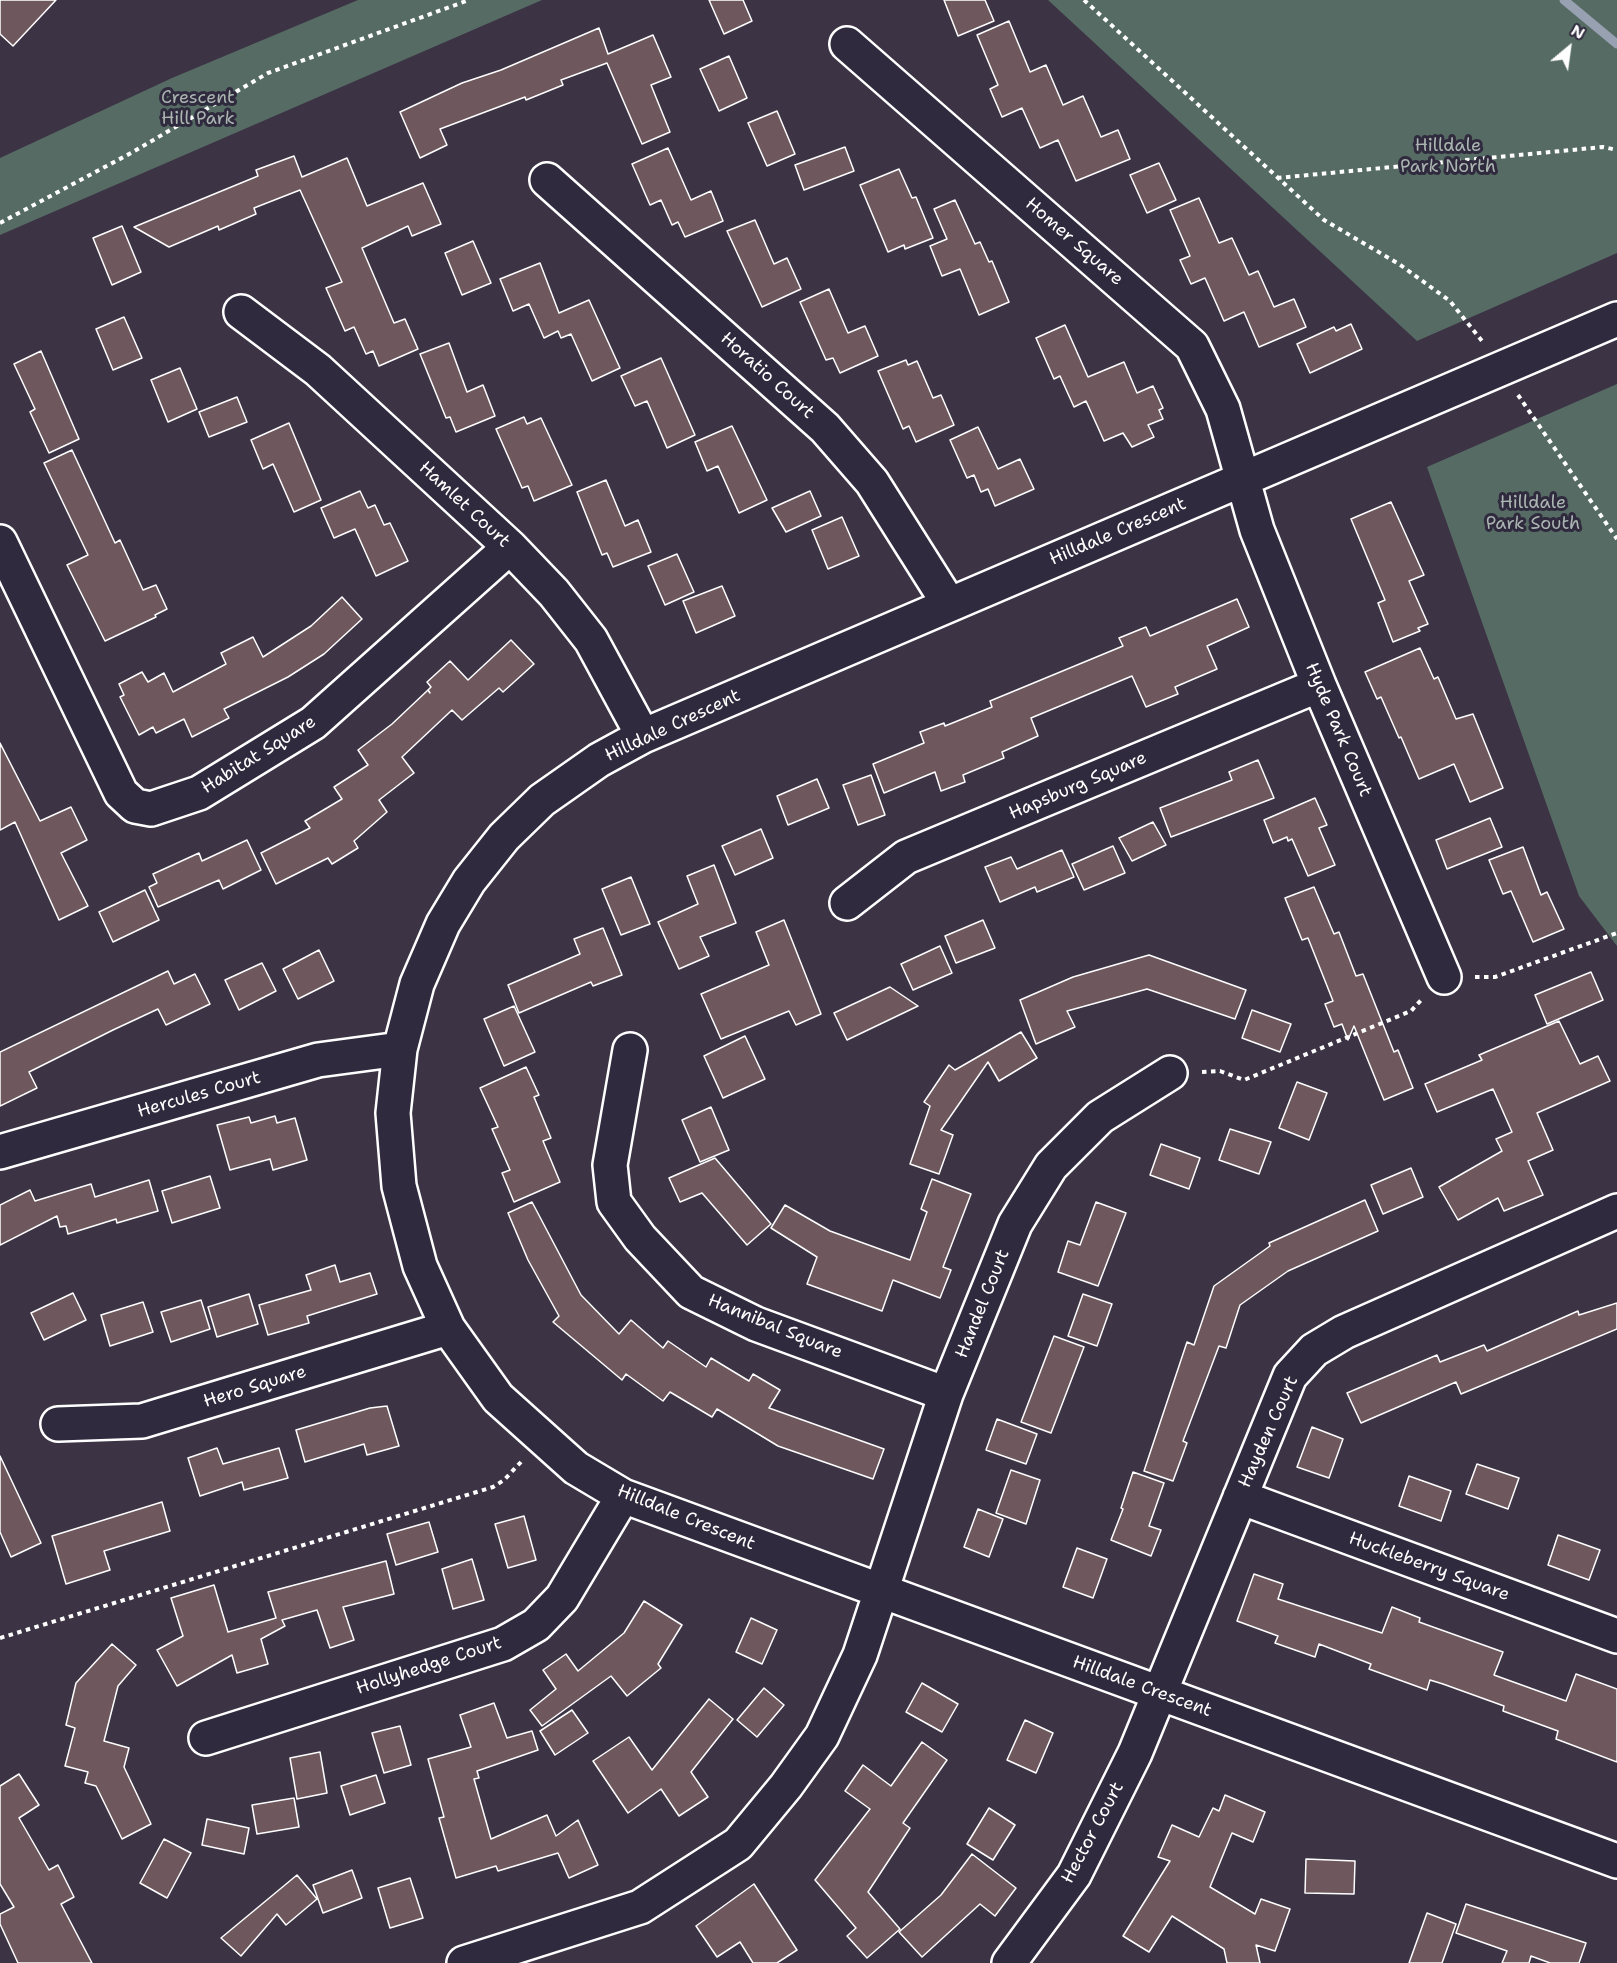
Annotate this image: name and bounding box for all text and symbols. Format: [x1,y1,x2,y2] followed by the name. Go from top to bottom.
[1539,18,1599,78] north arrow
[1567,20,1589,44] text: N
[161,87,235,130] park label: Crescent Hill Park
[1400,135,1496,178] park label: Hilldale Park North
[1021,194,1127,290] street label: Homer Square
[716,328,818,424] street label: Horatio Court
[414,457,514,553] street label: Hamlet Court
[1486,492,1580,534] park label: Hilldale Park South
[1046,493,1190,571] street label: Hilldale Crescent
[1300,660,1376,800] street label: Hyde Park Court
[602,685,744,767] street label: Hilldale Crescent
[198,711,320,799] street label: Habitat Square
[1006,747,1150,825] street label: Hapsburg Square
[135,1067,263,1123] street label: Hercules Court
[951,1246,1015,1362] street label: Handel Court
[705,1290,845,1364] street label: Hannibal Square
[201,1361,309,1413] street label: Hero Square
[1235,1373,1303,1491] street label: Hayden Court
[614,1481,758,1555] street label: Hilldale Crescent
[1346,1528,1512,1606] street label: Huckleberry Square
[354,1632,504,1700] street label: Hollyhedge Court
[1069,1652,1215,1722] street label: Hilldale Crescent
[1057,1779,1129,1887] street label: Hector Court

